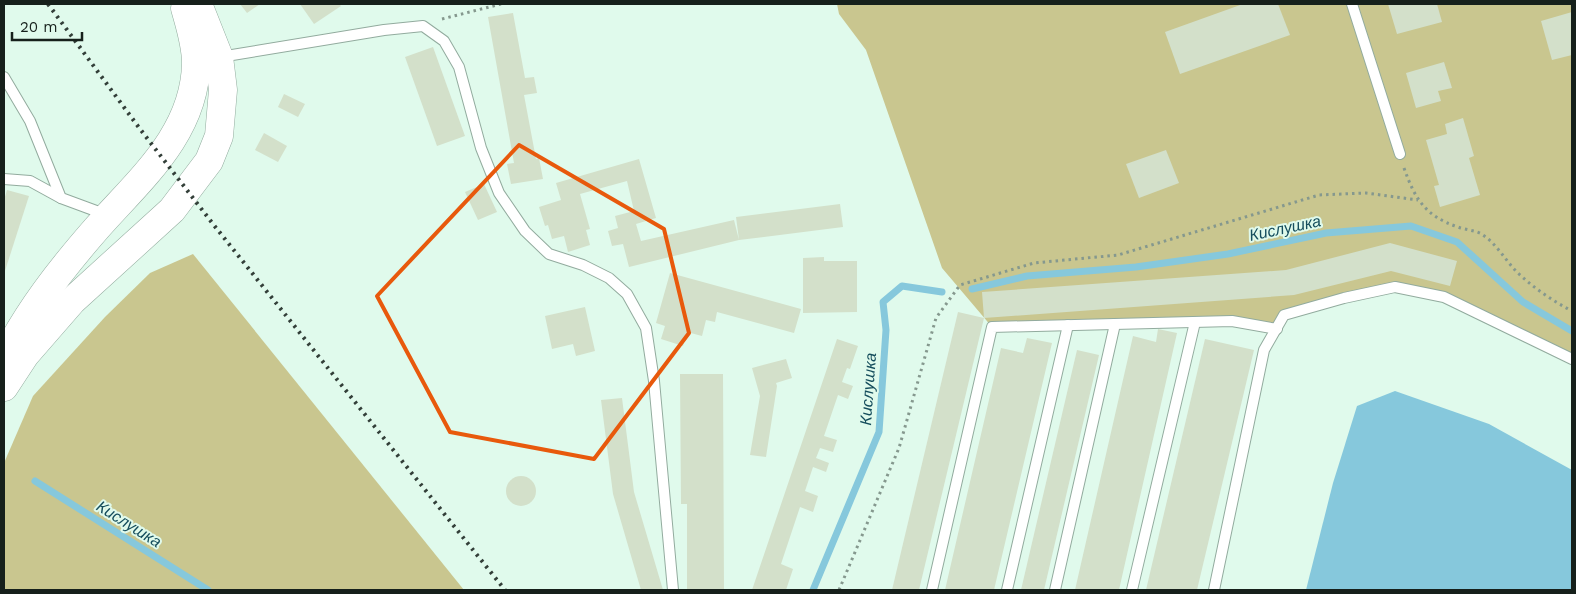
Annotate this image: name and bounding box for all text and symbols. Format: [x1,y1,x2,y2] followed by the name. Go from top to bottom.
[12,10,82,42] scale bar
[20,18,58,36] text: 20 m
[1247,211,1323,245] water label: Кислушка
[856,352,880,426] water label: Кислушка
[93,497,165,551] water label: Кислушка

